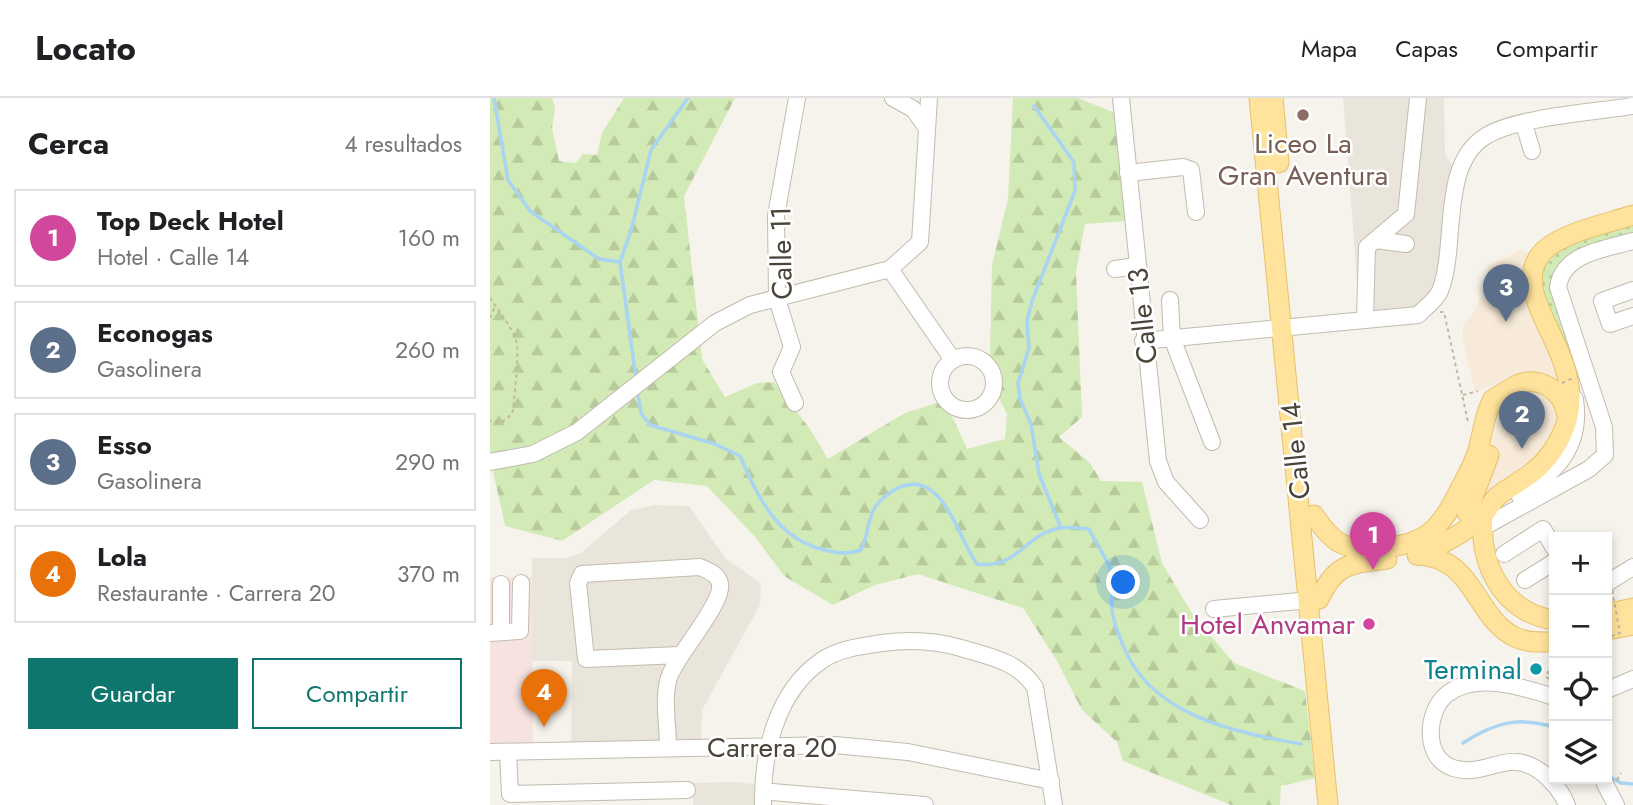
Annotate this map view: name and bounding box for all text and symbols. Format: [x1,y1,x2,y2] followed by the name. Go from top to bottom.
[35,25,136,72] text: Locato
[1301,31,1357,66] text: Mapa
[1395,31,1458,66] text: Capas
[1496,31,1598,66] text: Compartir
[1295,107,1311,123] marker: Liceo La Gran Aventura
[28,122,109,165] text: Cerca
[1218,123,1388,196] place label: Liceo La Gran Aventura
[344,127,462,161] text: 4 resultados
[97,202,284,240] text: Top Deck Hotel
[760,206,803,300] street label: Calle 11
[47,221,59,255] text: 1
[398,221,460,255] text: 160 m
[97,240,249,274] text: Hotel · Calle 14
[1483,264,1529,322] pin: 3
[1117,266,1168,366] street label: Calle 13
[97,314,213,352] text: Econogas
[45,333,61,367] text: 2
[395,333,460,367] text: 260 m
[97,352,202,386] text: Gasolinera
[1499,391,1545,449] pin: 2
[1270,400,1321,501] street label: Calle 14
[97,426,152,464] text: Esso
[46,445,60,479] text: 3
[395,445,460,479] text: 290 m
[97,464,202,498] text: Gasolinera
[1350,512,1396,570] pin: 1
[1549,532,1612,784] map controls
[1549,532,1612,595] button: +
[97,538,147,576] text: Lola
[45,557,61,591] text: 4
[397,557,460,591] text: 370 m
[1106,565,1140,599] your location
[97,576,336,610] text: Restaurante · Carrera 20
[1549,595,1612,658] button: −
[1180,604,1355,645] place label: Hotel Anvamar
[1361,616,1377,632] marker: Hotel Anvamar
[1424,649,1522,690] place label: Terminal
[28,658,238,729] button: Guardar
[252,658,462,729] button: Compartir
[1549,658,1612,721] button: locate
[1528,661,1544,677] marker: Terminal
[521,669,567,727] pin: 4
[1549,721,1612,784] button: layers
[707,727,837,768] street label: Carrera 20

